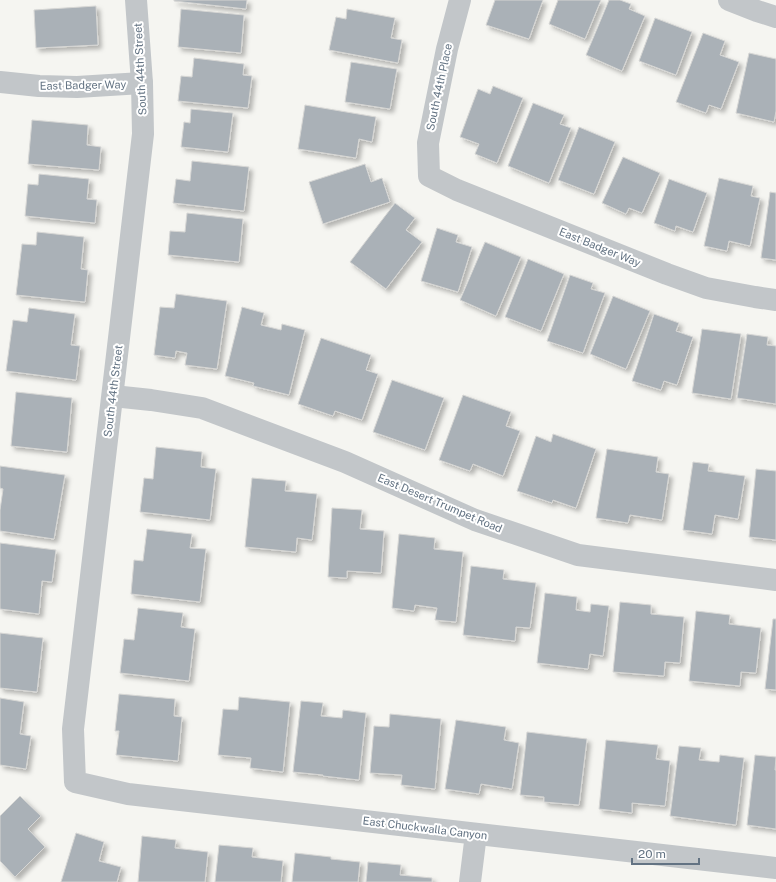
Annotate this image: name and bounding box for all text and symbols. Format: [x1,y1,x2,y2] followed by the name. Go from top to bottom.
[132,22,148,116] street label: South 44th Street
[424,42,454,132] street label: South 44th Place
[40,78,127,92] street label: East Badger Way
[558,225,642,269] street label: East Badger Way
[101,344,125,438] street label: South 44th Street
[376,471,504,535] street label: East Desert Trumpet Road
[362,814,488,842] street label: East Chuckwalla Canyon
[632,840,699,866] scale bar
[638,847,666,861] text: 20 m

